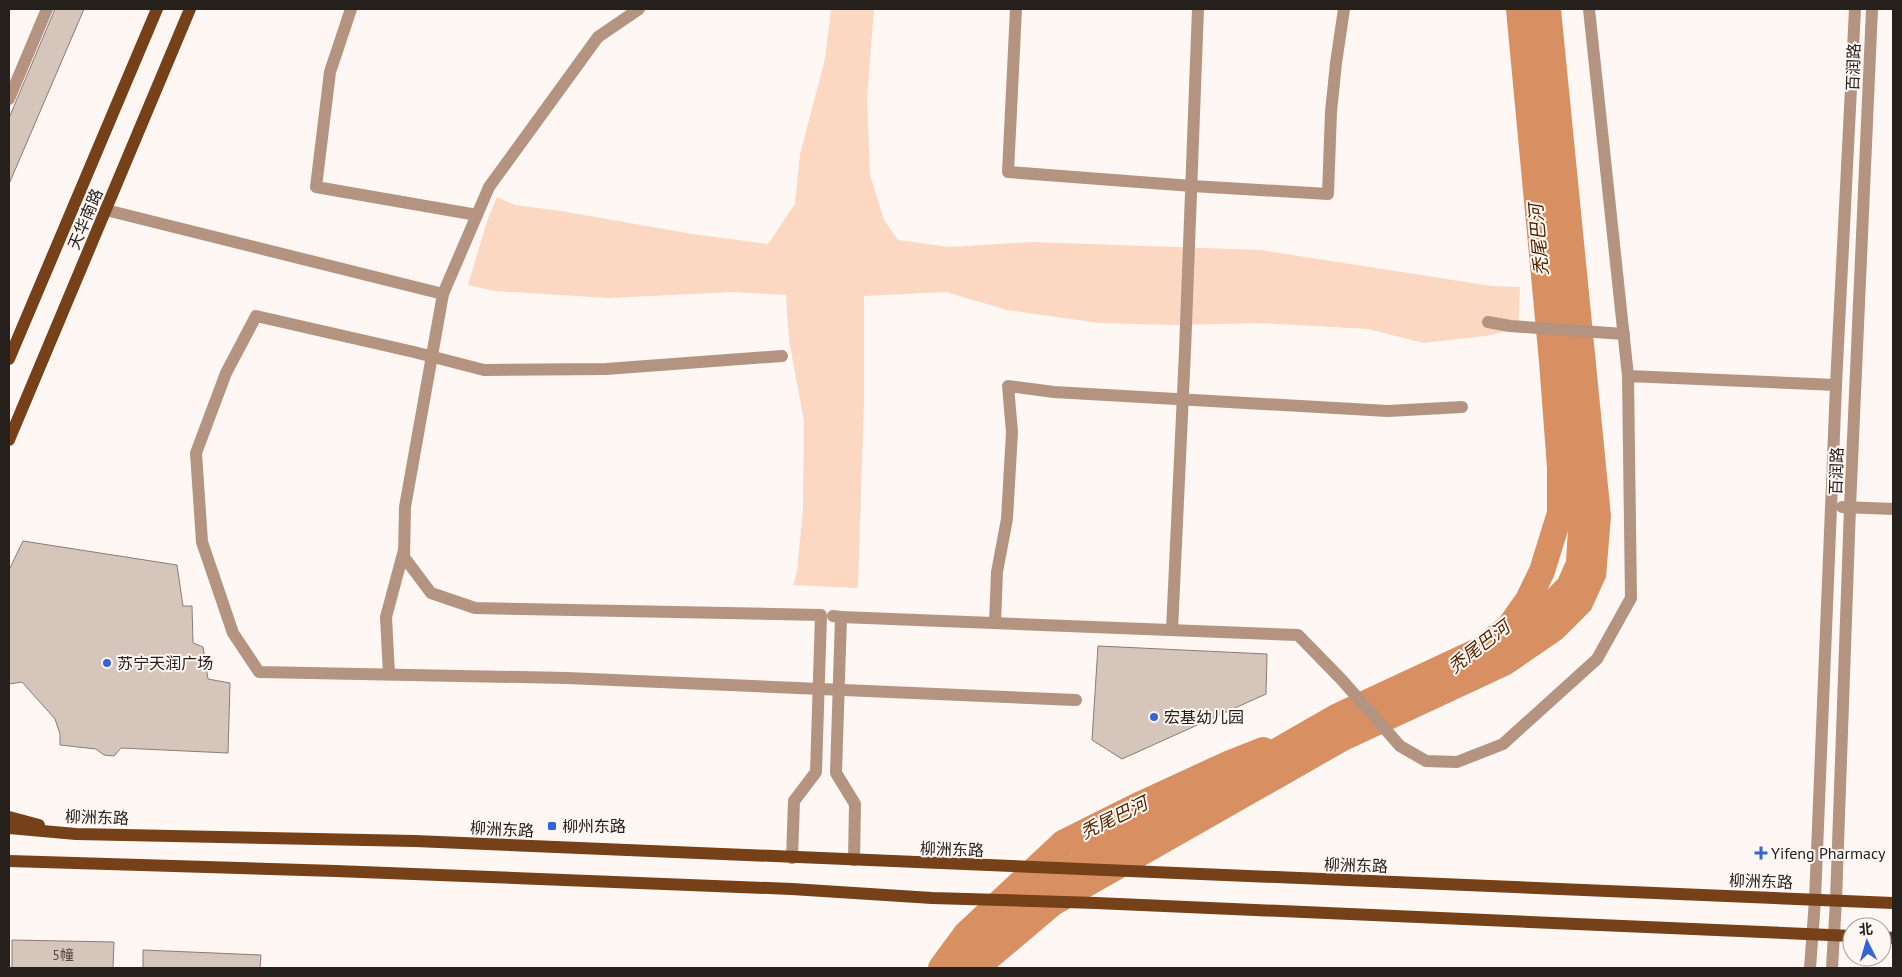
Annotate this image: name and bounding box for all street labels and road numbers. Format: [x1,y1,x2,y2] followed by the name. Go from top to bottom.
[1842,43,1864,91] street label: 百润路
[63,186,107,252] street label: 天华南路
[1825,447,1847,495] street label: 百润路
[65,806,129,828] street label: 柳洲东路
[470,817,534,841] street label: 柳洲东路
[920,838,984,860] street label: 柳洲东路
[1324,854,1388,876] street label: 柳洲东路
[1729,870,1793,892] street label: 柳洲东路

